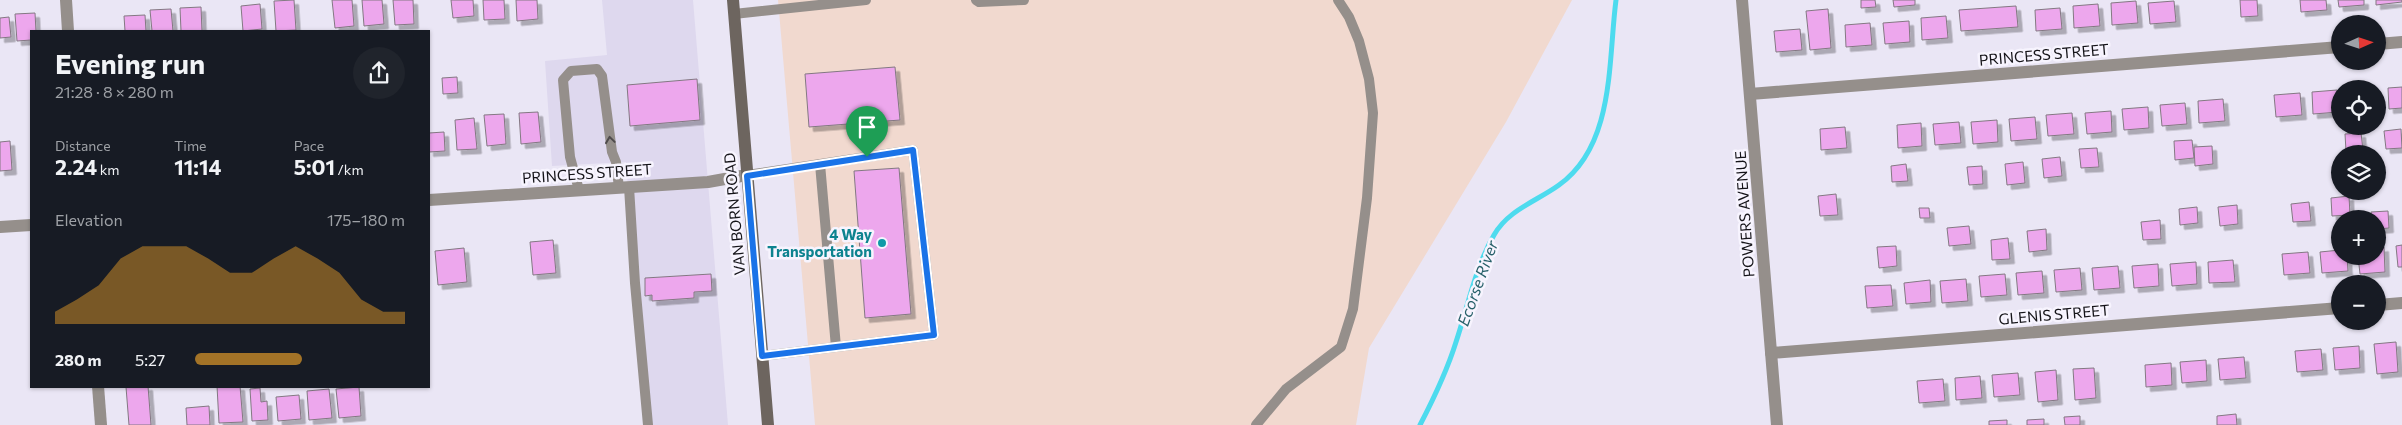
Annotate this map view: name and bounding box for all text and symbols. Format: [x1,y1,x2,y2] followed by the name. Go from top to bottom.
[2331,15,2386,70] north arrow
[2331,15,2386,330] map controls
[1978,39,2110,69] street label: PRINCESS STREET
[55,46,205,80] text: Evening run
[353,47,405,99] button: share
[2331,80,2386,135] button: locate
[55,82,174,101] text: 21:28 · 8 × 280 m
[846,106,888,157] pin
[853,113,881,141] icon: arrive
[605,136,616,144] one-way arrow
[55,137,111,154] text: Distance
[174,137,207,154] text: Time
[294,137,324,154] text: Pace
[2331,145,2386,200] button: layers
[1731,150,1757,278] street label: POWERS AVENUE
[720,152,748,276] street label: VAN BORN ROAD
[55,154,97,179] text: 2.24
[174,154,221,179] text: 11:14
[294,154,335,179] text: 5:01
[521,159,653,187] street label: PRINCESS STREET
[97,161,120,178] text: km
[335,161,364,178] text: /km
[55,210,123,229] text: Elevation
[327,210,405,229] text: 175–180 m
[2331,210,2386,265] button: +
[767,225,873,260] place label: 4 Way Transportation
[876,237,888,249] marker: 4 Way Transportation
[1453,237,1501,328] water label: Ecorse River
[2331,275,2386,330] button: −
[1998,300,2111,328] street label: GLENIS STREET
[55,350,102,369] text: 280 m
[135,350,165,369] text: 5:27

